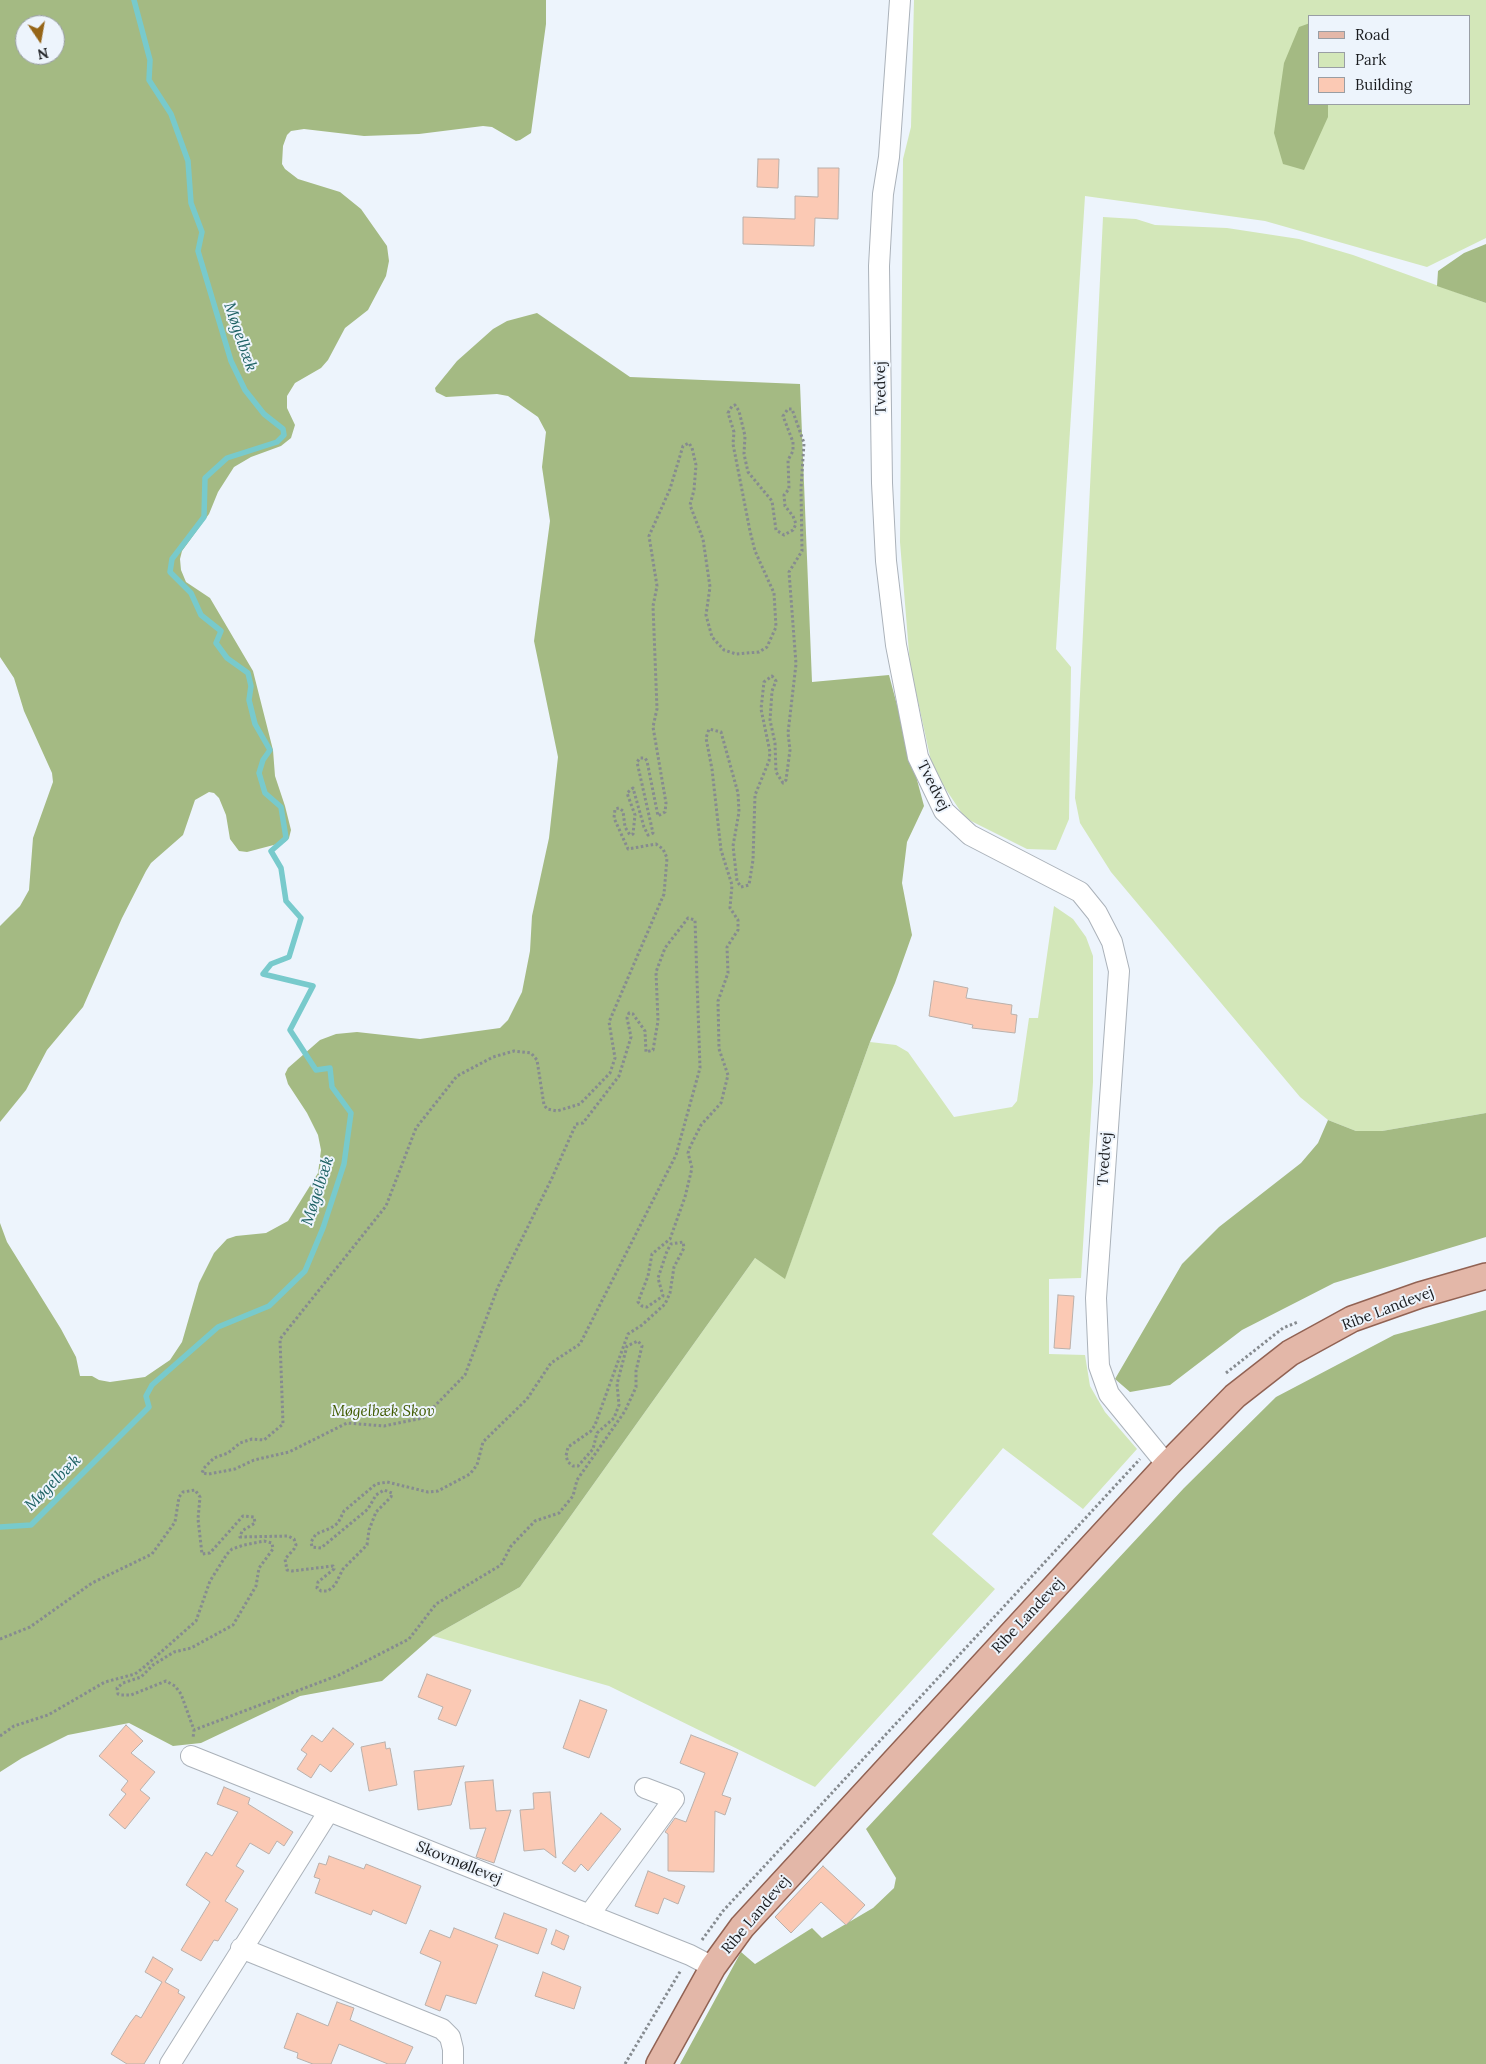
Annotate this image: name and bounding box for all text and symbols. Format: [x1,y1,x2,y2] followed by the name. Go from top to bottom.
[15,15,65,65] north arrow
[1308,15,1471,105] legend
[1355,25,1390,44] text: Road
[36,44,50,64] text: N
[1355,50,1386,69] text: Park
[1355,75,1412,94] text: Building
[219,300,261,374] water label: Møgelbæk
[872,361,890,415] street label: Tvedvej
[913,758,953,814] street label: Tvedvej
[1094,1132,1116,1186] street label: Tvedvej
[298,1154,338,1228] water label: Møgelbæk
[1340,1283,1436,1335] street label: Ribe Landevej
[331,1403,435,1421] park label: Møgelbæk Skov
[21,1451,85,1515] water label: Møgelbæk
[988,1574,1068,1658] street label: Ribe Landevej
[414,1838,504,1888] street label: Skovmøllevej
[718,1872,794,1958] street label: Ribe Landevej

